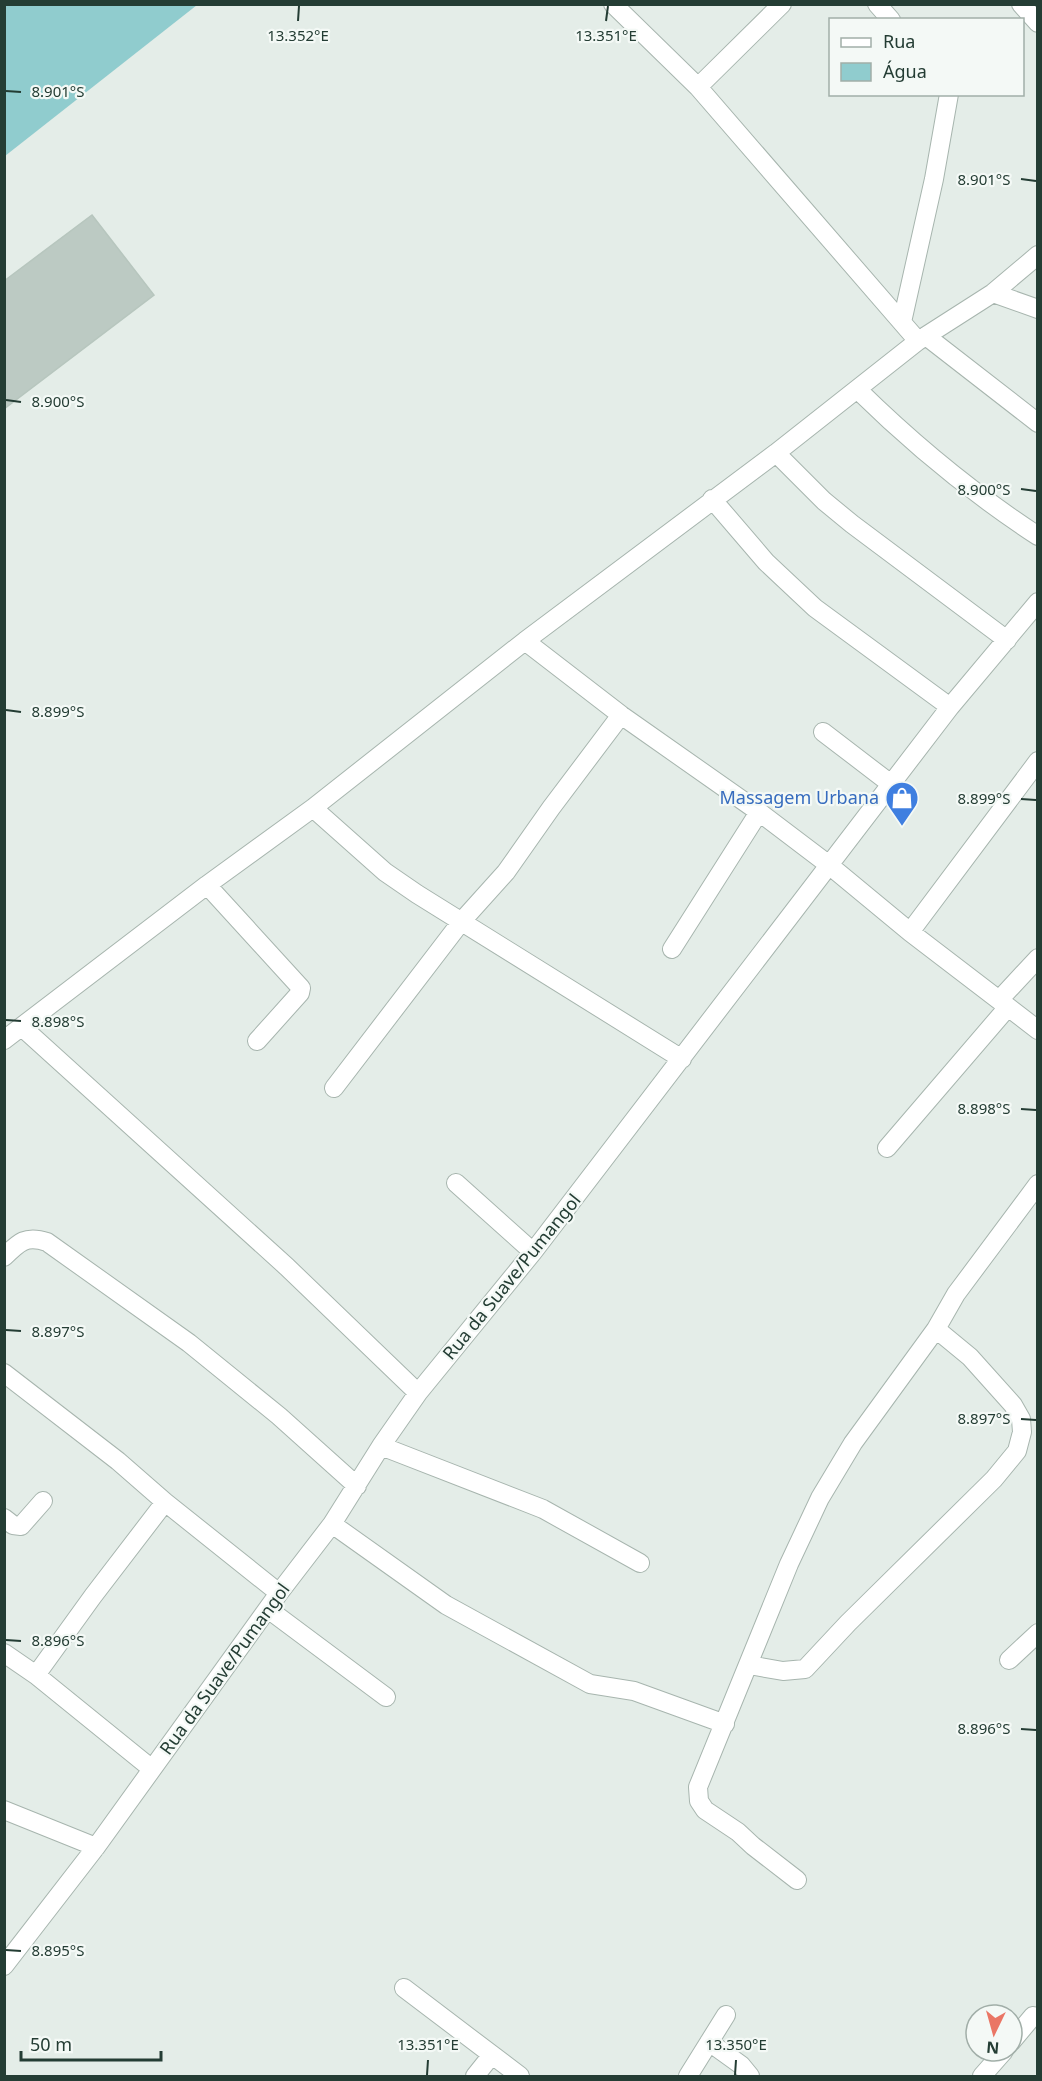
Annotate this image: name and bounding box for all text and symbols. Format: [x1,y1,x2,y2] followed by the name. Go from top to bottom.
[829,18,1024,96] legend
[267,25,329,45] text: 13.352°E
[575,25,637,45] text: 13.351°E
[883,29,915,53] text: Rua
[883,59,927,83] text: Água
[32,81,85,101] text: 8.901°S
[958,169,1011,189] text: 8.901°S
[32,391,85,411] text: 8.900°S
[958,479,1011,499] text: 8.900°S
[32,701,85,721] text: 8.899°S
[884,780,920,827] shop icon: Massagem Urbana
[720,785,879,809] place label: Massagem Urbana
[958,788,1011,808] text: 8.899°S
[32,1011,85,1031] text: 8.898°S
[958,1098,1011,1118] text: 8.898°S
[437,1188,586,1364] street label: Rua da Suave/Pumangol
[32,1321,85,1341] text: 8.897°S
[958,1408,1011,1428] text: 8.897°S
[154,1578,295,1759] street label: Rua da Suave/Pumangol
[32,1630,85,1650] text: 8.896°S
[958,1718,1011,1738] text: 8.896°S
[32,1940,85,1960] text: 8.895°S
[964,2003,1024,2063] north arrow
[21,2024,160,2062] scale bar
[30,2032,72,2056] text: 50 m
[397,2034,459,2054] text: 13.351°E
[705,2034,767,2054] text: 13.350°E
[985,2036,1000,2059] text: N

